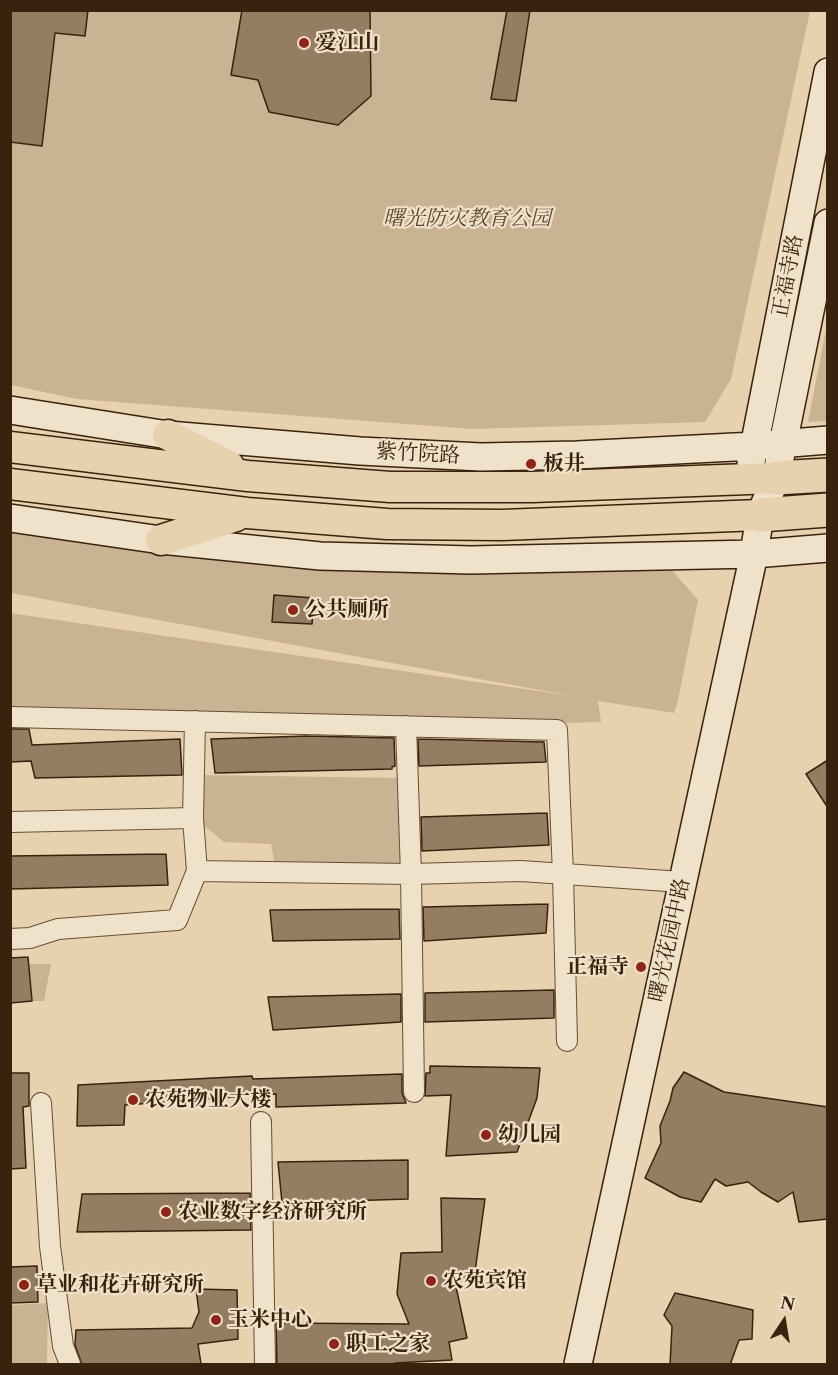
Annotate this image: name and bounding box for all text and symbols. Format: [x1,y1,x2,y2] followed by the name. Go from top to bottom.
[316,30,379,56] place label: 爱江山
[297,36,311,50] marker: 爱江山
[383,206,551,232] park label: 曙光防灾教育公园
[768,232,808,320] street label: 正福寺路
[375,439,461,469] street label: 紫竹院路
[543,451,585,477] place label: 板井
[524,457,538,471] marker: 板井
[305,597,389,623] place label: 公共厕所
[286,603,300,617] marker: 公共厕所
[645,876,695,1004] street label: 曙光花园中路
[566,954,629,980] place label: 正福寺
[634,960,648,974] marker: 正福寺
[145,1087,271,1113] place label: 农苑物业大楼
[126,1093,140,1107] marker: 农苑物业大楼
[498,1122,561,1148] place label: 幼儿园
[479,1128,493,1142] marker: 幼儿园
[178,1199,367,1225] place label: 农业数字经济研究所
[159,1205,173,1219] marker: 农业数字经济研究所
[443,1268,527,1294] place label: 农苑宾馆
[36,1272,204,1298] place label: 草业和花卉研究所
[424,1274,438,1288] marker: 农苑宾馆
[17,1278,31,1292] marker: 草业和花卉研究所
[754,1291,814,1351] north arrow
[779,1292,797,1315] text: N
[228,1307,312,1333] place label: 玉米中心
[209,1313,223,1327] marker: 玉米中心
[346,1331,430,1357] place label: 职工之家
[327,1337,341,1351] marker: 职工之家

